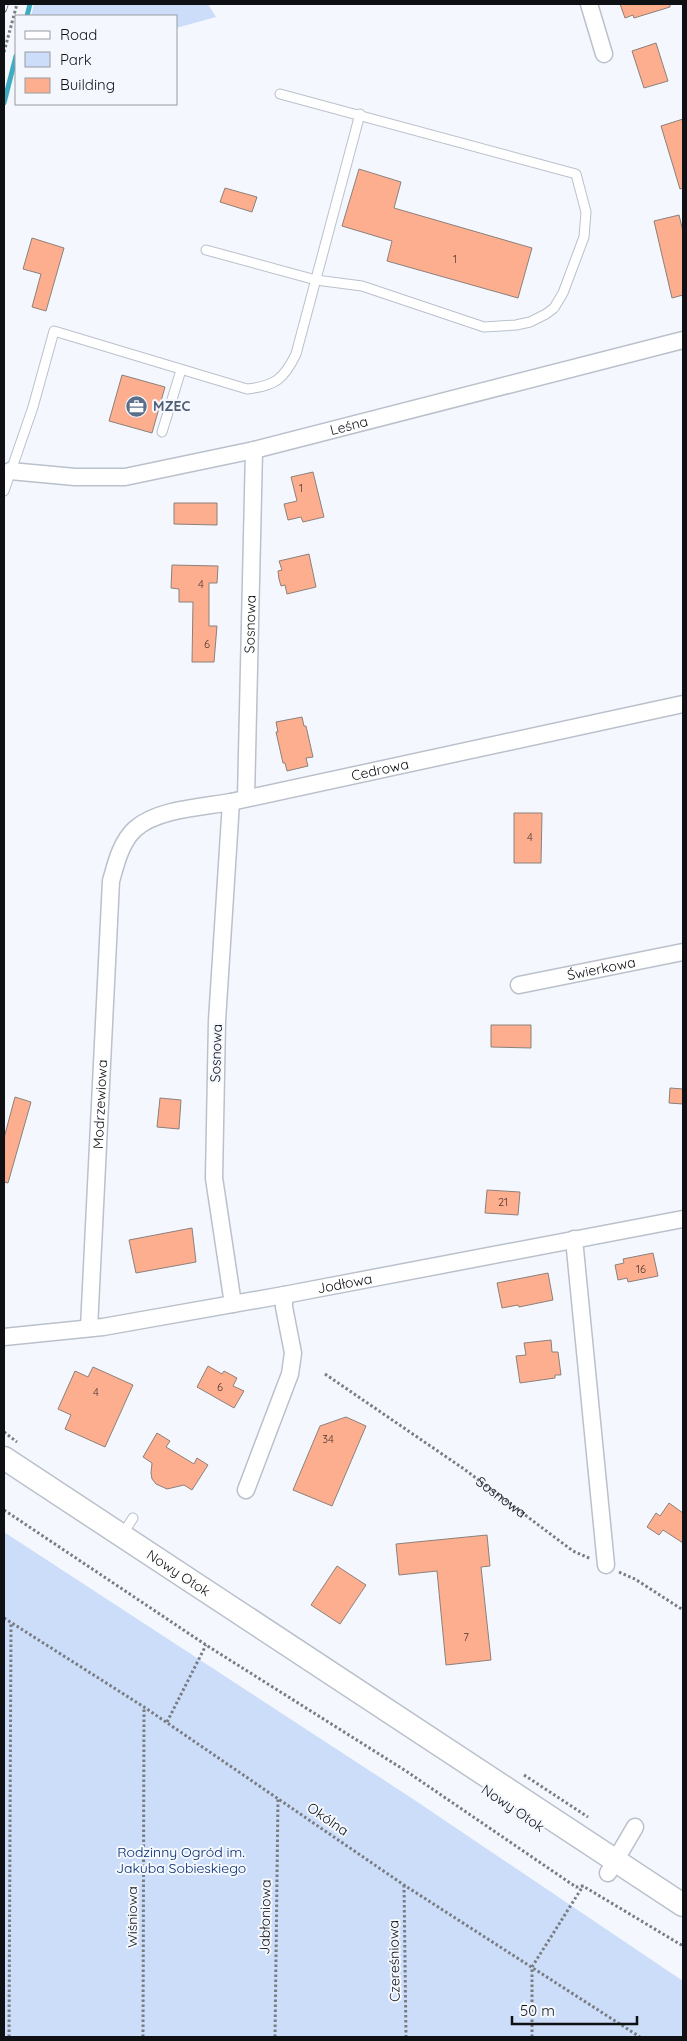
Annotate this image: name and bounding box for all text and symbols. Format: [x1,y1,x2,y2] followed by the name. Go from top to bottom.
[15,15,178,105] legend
[60,25,97,44] text: Road
[60,50,92,69] text: Park
[60,75,115,94] text: Building
[453,252,457,266] house number: 1
[125,394,149,418] office icon: MZEC
[153,397,191,415] place label: MZEC
[328,412,370,439] street label: Leśna
[299,481,303,495] house number: 1
[198,577,204,591] house number: 4
[240,595,260,654] street label: Sosnowa
[204,637,210,651] house number: 6
[350,755,410,785] street label: Cedrowa
[527,830,533,844] house number: 4
[566,953,637,984] street label: Świerkowa
[206,1023,226,1083] street label: Sosnowa
[89,1059,111,1149] street label: Modrzewiowa
[498,1195,508,1209] house number: 21
[636,1262,646,1276] house number: 16
[316,1269,374,1298] street label: Jodłowa
[217,1380,223,1394] house number: 6
[93,1385,99,1399] house number: 4
[322,1432,334,1446] house number: 34
[472,1472,530,1522] street label: Sosnowa
[143,1546,214,1600] street label: Nowy Otok
[463,1630,469,1644] house number: 7
[478,1780,548,1836] street label: Nowy Otok
[304,1798,352,1840] street label: Okólna
[116,1843,246,1877] park label: Rodzinny Ogród im. Jakuba Sobieskiego
[255,1879,275,1955] street label: Jabłoniowa
[123,1886,141,1948] street label: Wiśniowa
[384,1920,404,2002] street label: Czereśniowa
[512,1994,637,2026] scale bar
[520,2001,555,2020] text: 50 m

